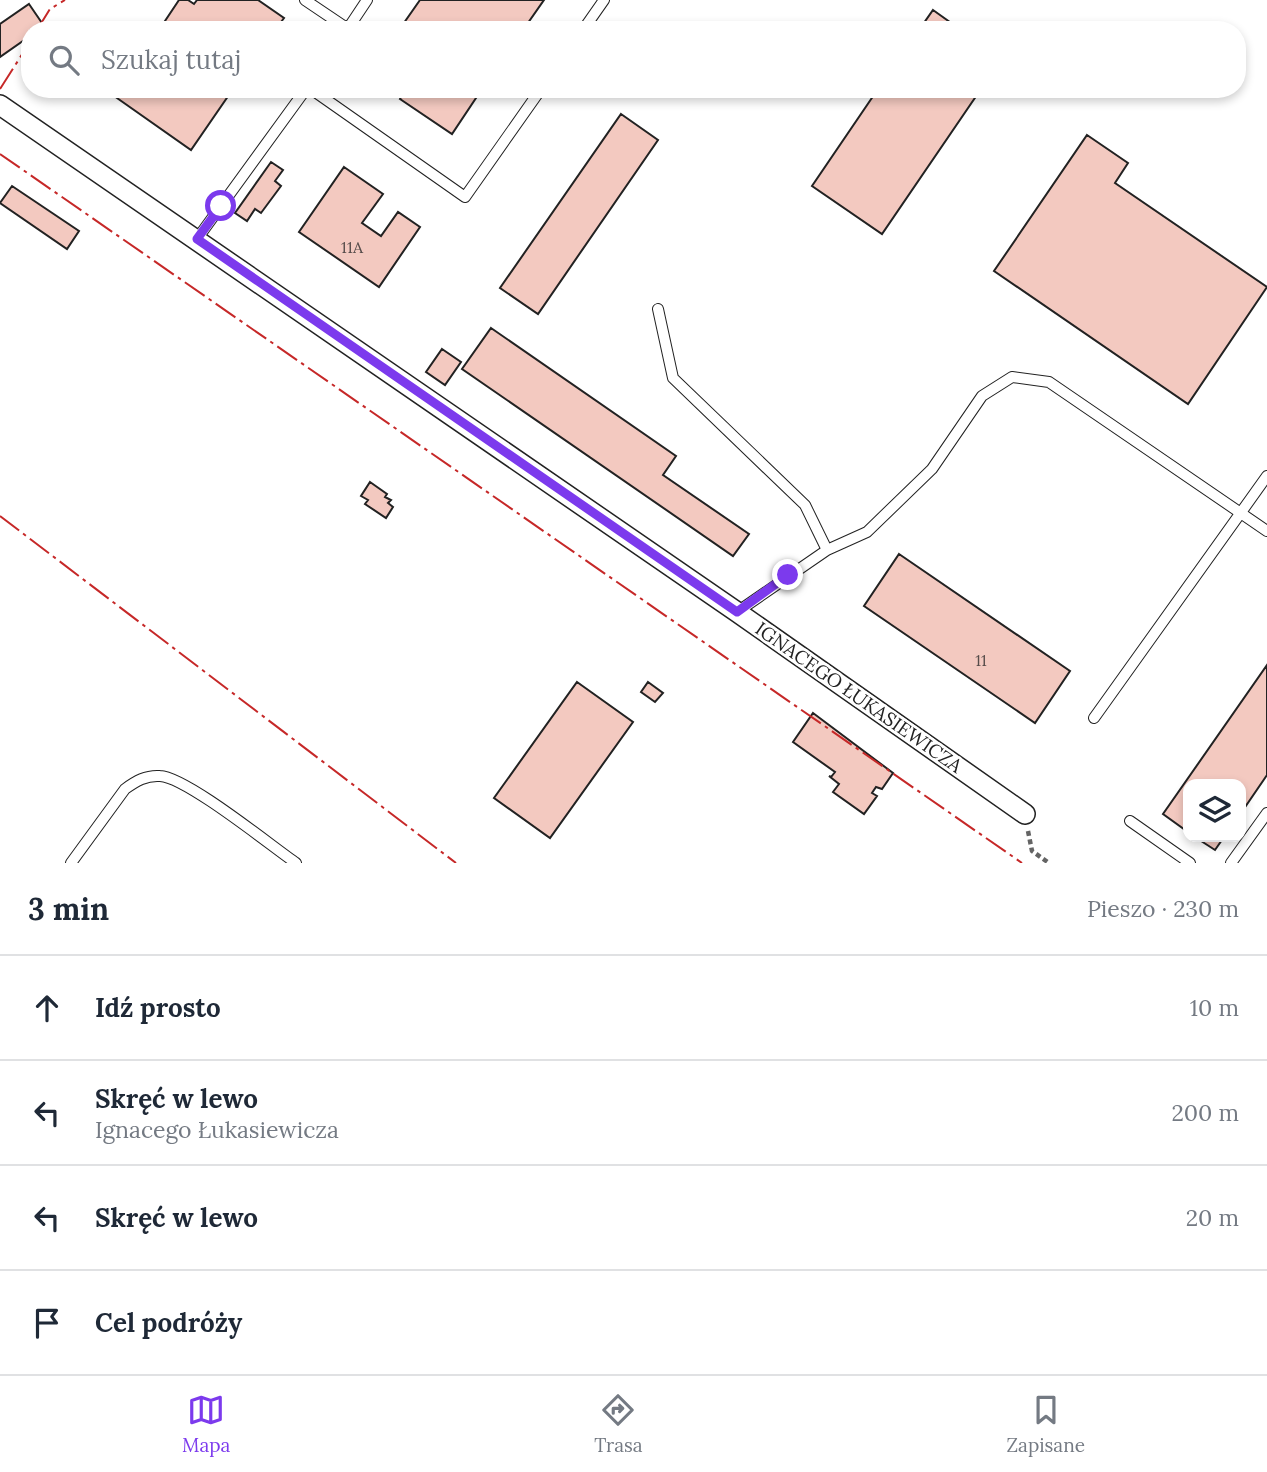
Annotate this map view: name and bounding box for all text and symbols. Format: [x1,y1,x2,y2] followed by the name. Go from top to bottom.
[21,21,1246,98] search box
[45,41,83,79] icon: search
[101,43,241,76] text: Szukaj tutaj
[205,190,236,221] route start
[341,237,364,257] house number: 11A
[772,559,803,590] route end
[751,616,968,778] street label: IGNACEGO ŁUKASIEWICZA
[975,650,987,670] house number: 11
[1183,779,1246,842] map controls
[1183,779,1246,842] button: layers
[28,890,109,928] text: 3 min
[1087,894,1239,923] text: Pieszo · 230 m
[28,989,66,1027] icon: ahead
[95,991,221,1024] text: Idź prosto
[1190,993,1239,1022] text: 10 m
[95,1082,258,1115] text: Skręć w lewo
[28,1094,66,1132] icon: left
[1171,1098,1239,1127] text: 200 m
[95,1115,339,1144] text: Ignacego Łukasiewicza
[28,1199,66,1237] icon: left
[95,1201,258,1234] text: Skręć w lewo
[1186,1203,1239,1232] text: 20 m
[28,1304,66,1342] icon: arrive
[95,1306,242,1339] text: Cel podróży
[182,1391,230,1457] tab: Mapa
[594,1391,643,1457] tab: Trasa
[1007,1391,1085,1457] tab: Zapisane

